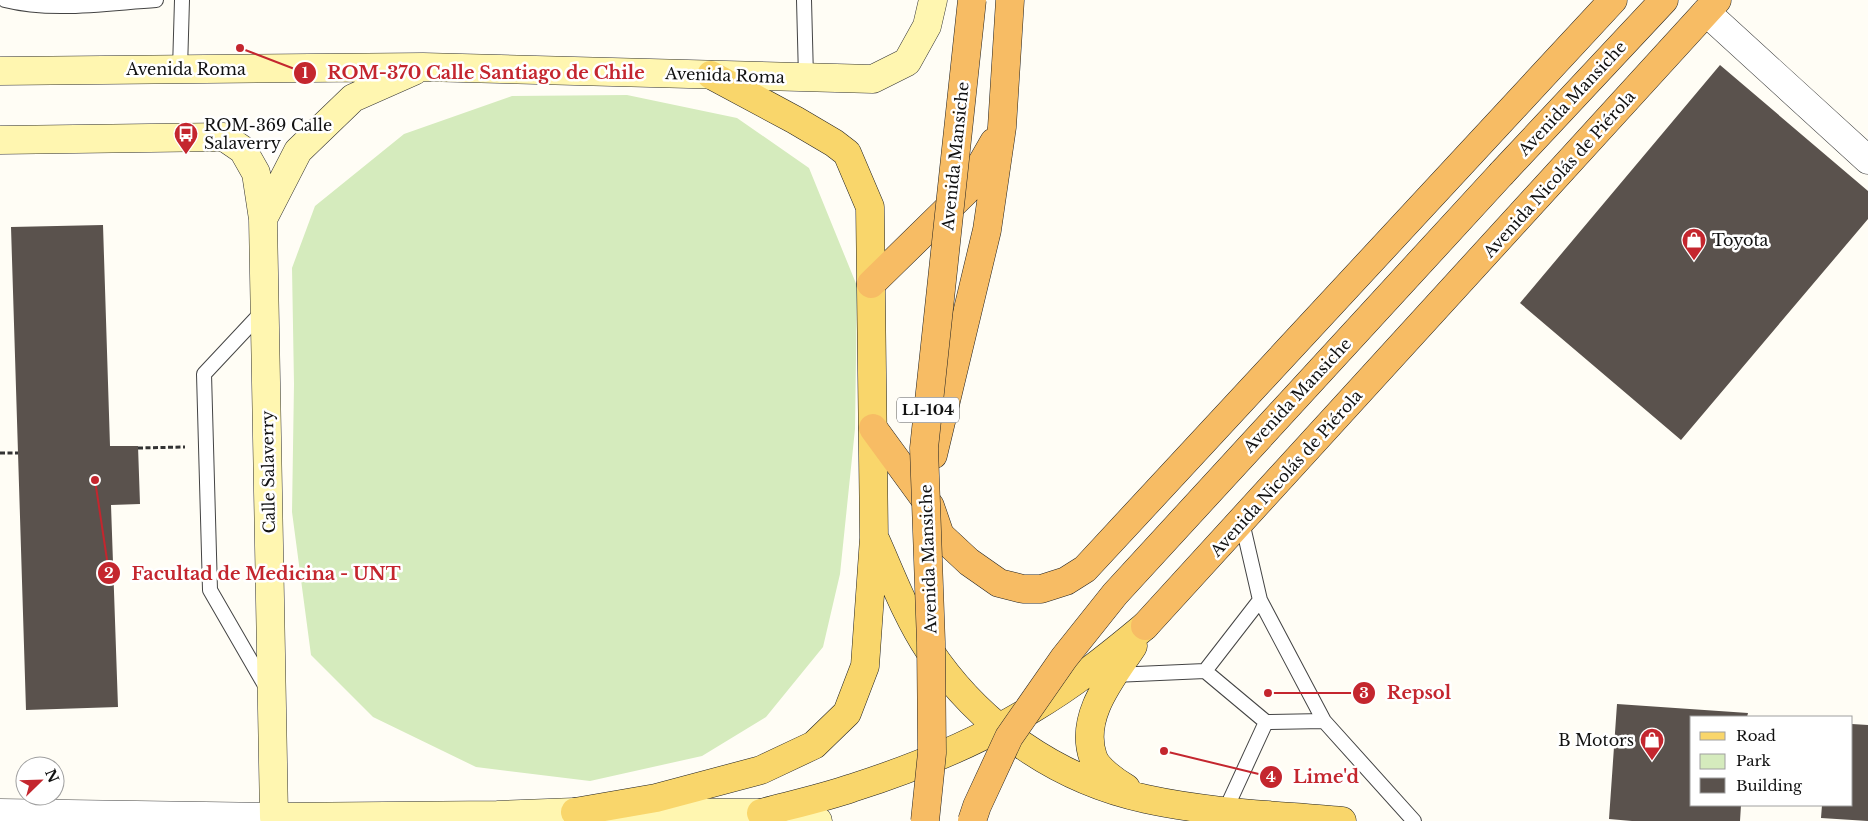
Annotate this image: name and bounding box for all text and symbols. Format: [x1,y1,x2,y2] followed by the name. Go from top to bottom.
[1513,37,1630,160] street label: Avenida Mansiche
[293,56,655,89] callout: ROM-370 Calle Santiago de Chile
[125,59,246,79] street label: Avenida Roma
[327,62,645,84] text: ROM-370 Calle Santiago de Chile
[302,63,309,82] text: 1
[664,63,785,87] street label: Avenida Roma
[937,81,973,232] street label: Avenida Mansiche
[1478,86,1639,262] street label: Avenida Nicolás de Piérola
[204,115,332,153] place label: ROM-369 Calle Salaverry
[173,121,199,155] bus stop icon: ROM-369 Calle Salaverry
[1681,227,1707,261] shop icon: Toyota
[1712,230,1769,250] place label: Toyota
[1238,334,1355,457] street label: Avenida Mansiche
[1205,385,1366,561] street label: Avenida Nicolás de Piérola
[897,398,959,422] road number: LI-104
[257,410,279,534] street label: Calle Salaverry
[915,484,941,635] street label: Avenida Mansiche
[97,557,411,590] callout: Facultad de Medicina - UNT
[104,563,114,582] text: 2
[131,563,401,585] text: Facultad de Medicina - UNT
[1352,676,1461,709] callout: Repsol
[1387,682,1452,704] text: Repsol
[1359,683,1369,702] text: 3
[1690,716,1853,806] legend
[1736,726,1776,745] text: Road
[1639,727,1665,761] shop icon: B Motors
[1558,730,1634,750] place label: B Motors
[1736,751,1772,770] text: Park
[15,756,65,806] north arrow
[1258,760,1370,793] callout: Lime'd
[41,766,63,785] text: N
[1293,766,1360,788] text: Lime'd
[1266,767,1276,786] text: 4
[1736,776,1803,795] text: Building

